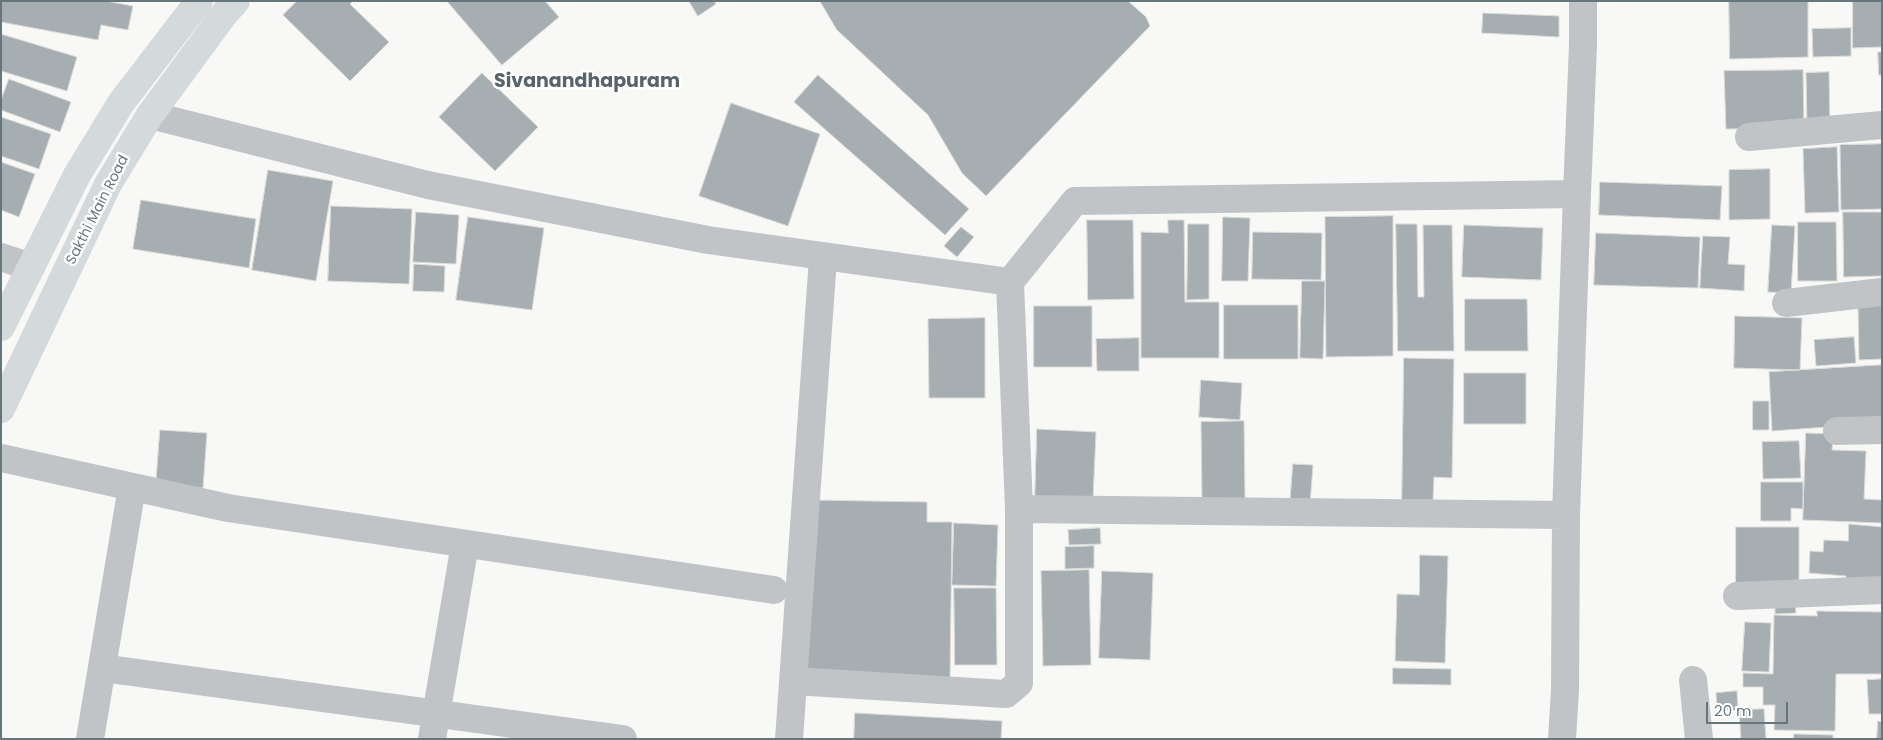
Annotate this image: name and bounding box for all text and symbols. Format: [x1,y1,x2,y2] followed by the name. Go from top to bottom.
[494,71,680,93] district label: Sivanandhapuram
[63,153,133,267] street label: Sakthi Main Road
[1708,692,1790,724] scale bar
[1714,700,1752,721] text: 20 m

